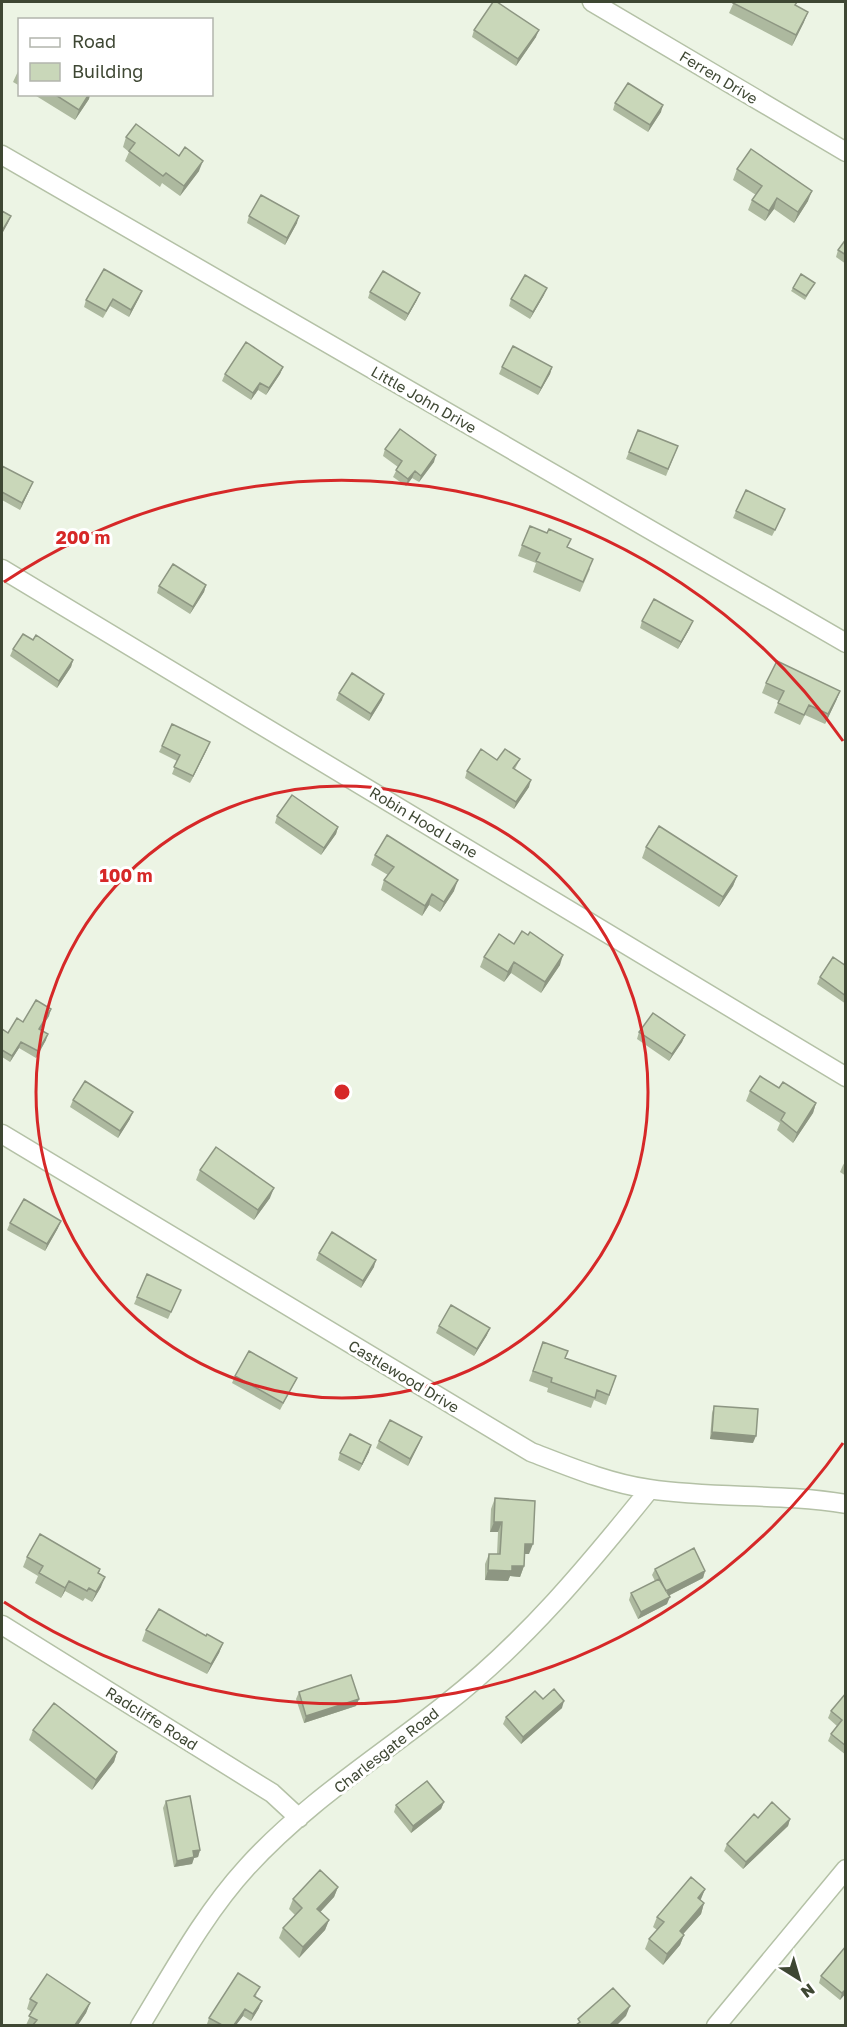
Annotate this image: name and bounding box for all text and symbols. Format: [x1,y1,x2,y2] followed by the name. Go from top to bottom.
[18,18,213,96] legend
[72,30,116,52] text: Road
[677,47,762,107] street label: Ferren Drive
[72,60,143,82] text: Building
[368,362,480,436] street label: Little John Drive
[56,526,110,548] text: 200 m
[367,783,481,861] street label: Robin Hood Lane
[100,864,152,886] text: 100 m
[332,1082,352,1102] centre of rings
[345,1336,463,1416] street label: Castlewood Drive
[103,1683,201,1753] street label: Radcliffe Road
[330,1704,442,1796] street label: Charlesgate Road
[769,1949,829,2009] north arrow
[797,1979,819,2003] text: N

